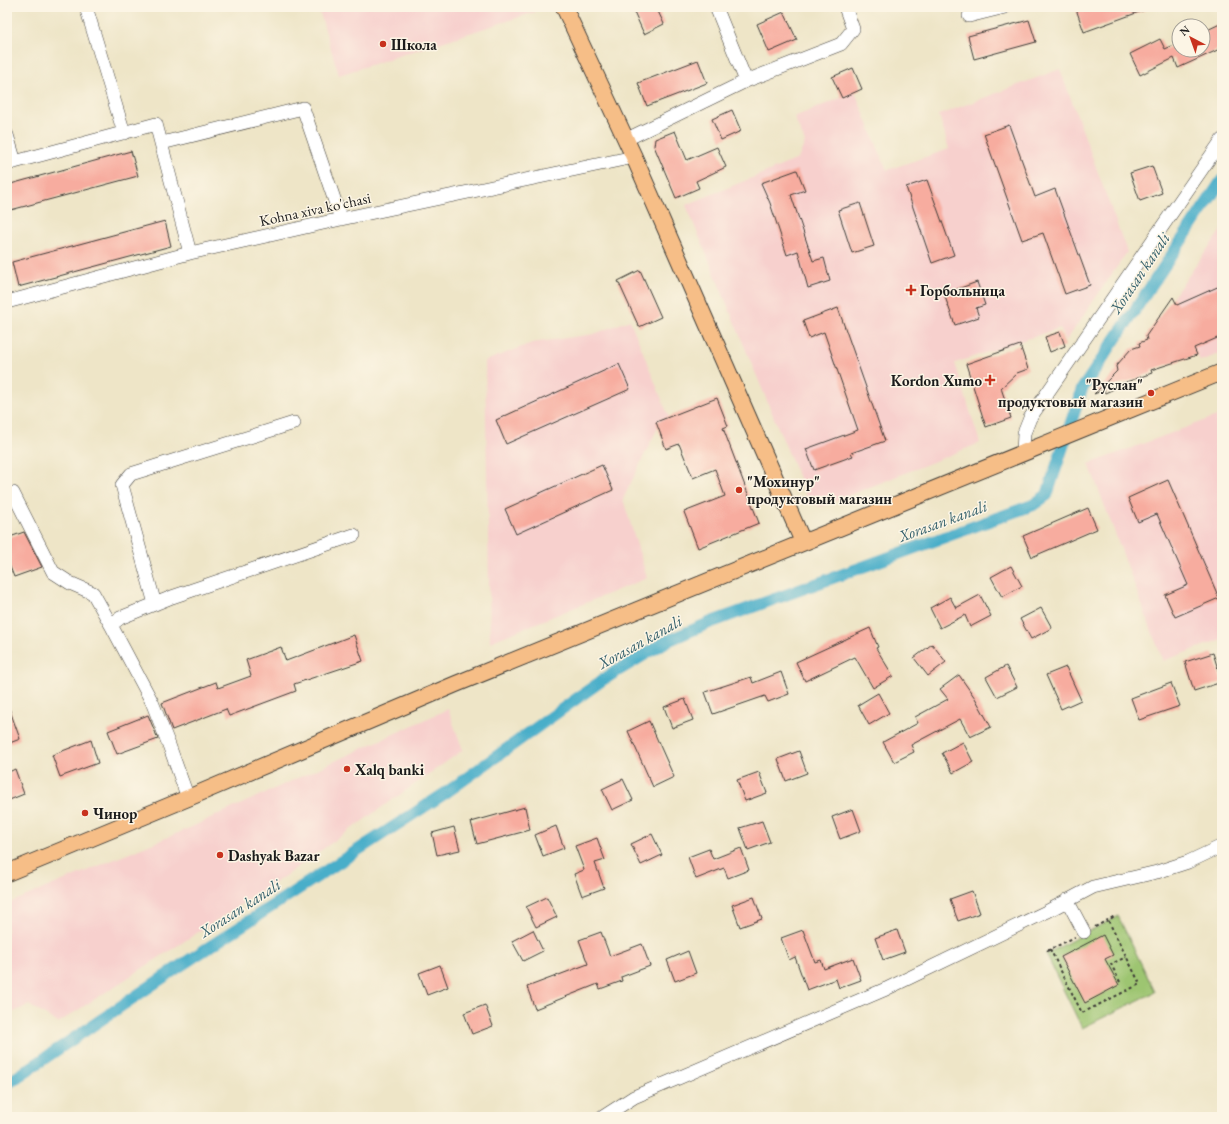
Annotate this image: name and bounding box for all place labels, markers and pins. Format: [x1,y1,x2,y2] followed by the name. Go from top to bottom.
[391,35,437,54] place label: Школа
[378,39,388,49] marker: Школа
[920,281,1005,300] place label: Горбольница
[905,284,917,296] marker: Горбольница
[891,371,982,390] place label: Kordon Xumo
[985,375,995,385] marker: Kordon Xumo
[998,375,1143,411] place label: "Руслан" продуктовый магазин
[1146,388,1156,398] marker: "Руслан" продуктовый магазин
[747,472,892,508] place label: "Мохинур" продуктовый магазин
[734,485,744,495] marker: "Мохинур" продуктовый магазин
[354,760,425,779] place label: Xalq banki
[342,764,352,774] marker: Xalq banki
[93,804,137,823] place label: Чинор
[80,808,90,818] marker: Чинор
[228,846,320,865] place label: Dashyak Bazar
[215,850,225,860] marker: Dashyak Bazar

